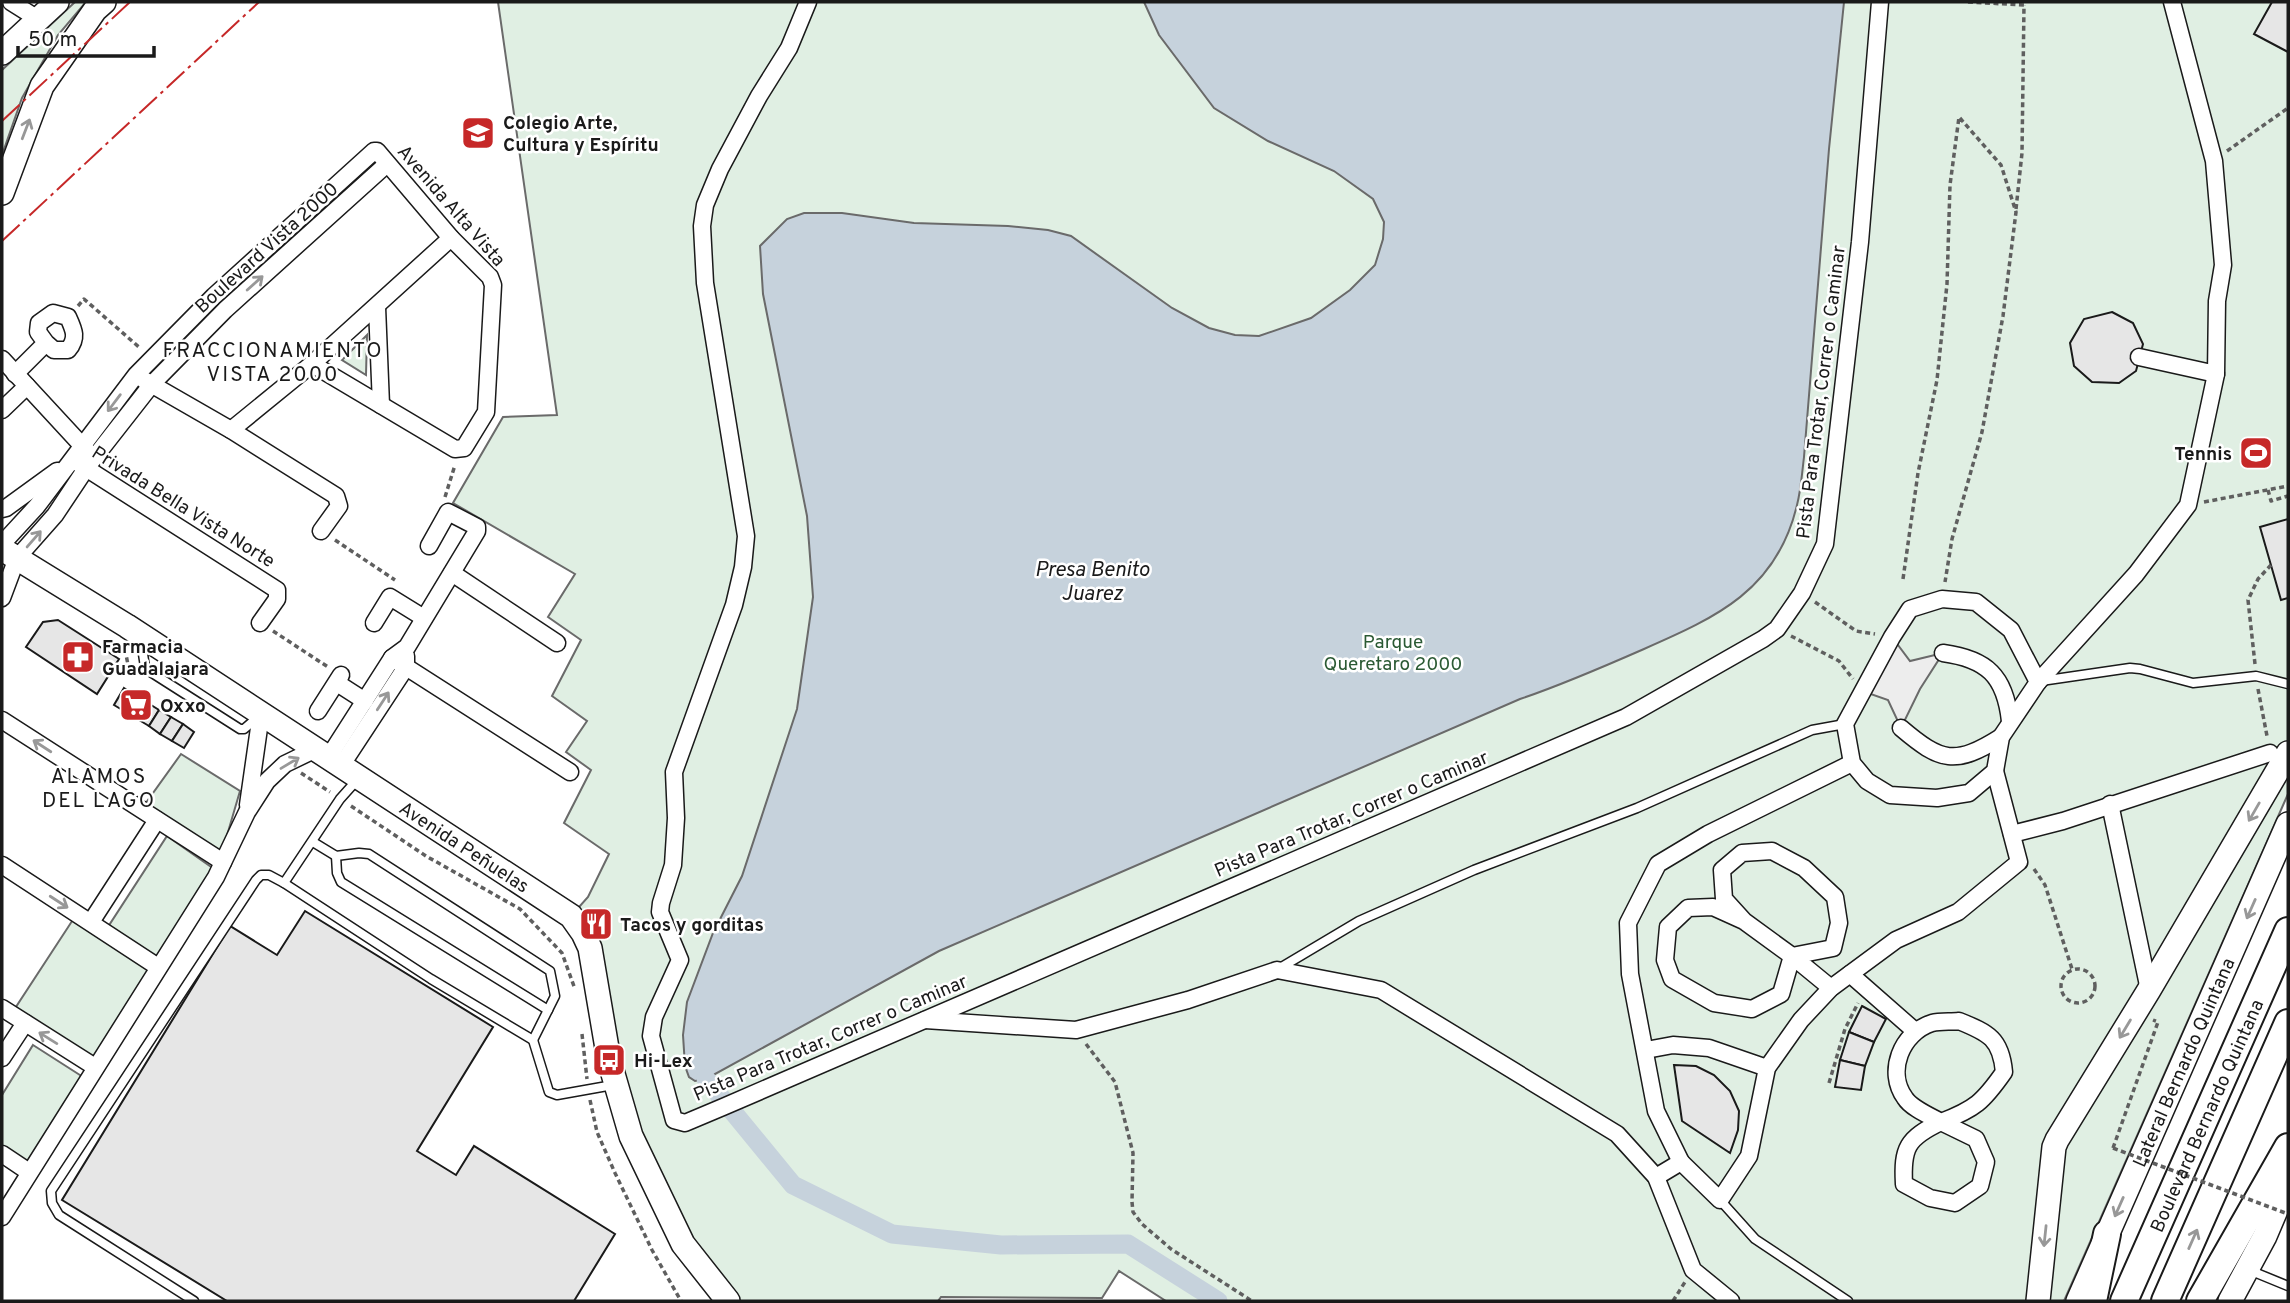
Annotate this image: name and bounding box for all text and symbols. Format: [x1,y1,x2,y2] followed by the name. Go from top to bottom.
[18,14,154,58] scale bar
[28,27,77,54] text: 50 m
[503,112,659,158] place label: Colegio Arte, Cultura y Espíritu
[459,114,497,152] school or university icon: Colegio Arte, Cultura y Espíritu
[21,119,33,141] one-way arrow
[391,141,510,272] street label: Avenida Alta Vista
[191,178,344,319] street label: Boulevard Vista 2000
[1792,244,1852,540] street label: Pista Para Trotar, Correr o Caminar
[246,275,264,291] one-way arrow
[162,338,384,389] district label: FRACCIONAMIENTO VISTA 2000
[107,394,122,412] one-way arrow
[2237,434,2275,472] sports icon: Tennis
[87,441,279,574] street label: Privada Bella Vista Norte
[2174,443,2232,467] place label: Tennis
[26,531,43,548] one-way arrow
[1035,557,1150,608] water label: Presa Benito Juarez
[1324,631,1462,677] park label: Parque Queretaro 2000
[102,636,209,682] place label: Farmacia Guadalajara
[59,638,97,676] pharmacy icon: Farmacia Guadalajara
[117,686,155,724] supermarket icon: Oxxo
[376,692,391,711] one-way arrow
[160,695,206,719] place label: Oxxo
[33,738,53,752] one-way arrow
[1211,746,1493,884] street label: Pista Para Trotar, Correr o Caminar
[280,756,300,770] one-way arrow
[42,764,156,815] district label: ALAMOS DEL LAGO
[394,797,533,899] street label: Avenida Peñuelas
[2246,802,2260,822] one-way arrow
[49,895,68,910] one-way arrow
[2244,898,2257,919] one-way arrow
[577,905,615,943] restaurant icon: Tacos y gorditas
[620,914,764,938] place label: Tacos y gorditas
[2128,955,2242,1171] street label: Lateral Bernardo Quintana
[690,970,972,1108] street label: Pista Para Trotar, Correr o Caminar
[2146,996,2270,1236] street label: Boulevard Bernardo Quintana
[2117,1018,2131,1038] one-way arrow
[39,1030,58,1045] one-way arrow
[590,1041,628,1079] bus stop icon: Hi-Lex
[634,1050,693,1074] place label: Hi-Lex
[2112,1196,2125,1217] one-way arrow
[2038,1224,2051,1247] one-way arrow
[2187,1229,2200,1250] one-way arrow

